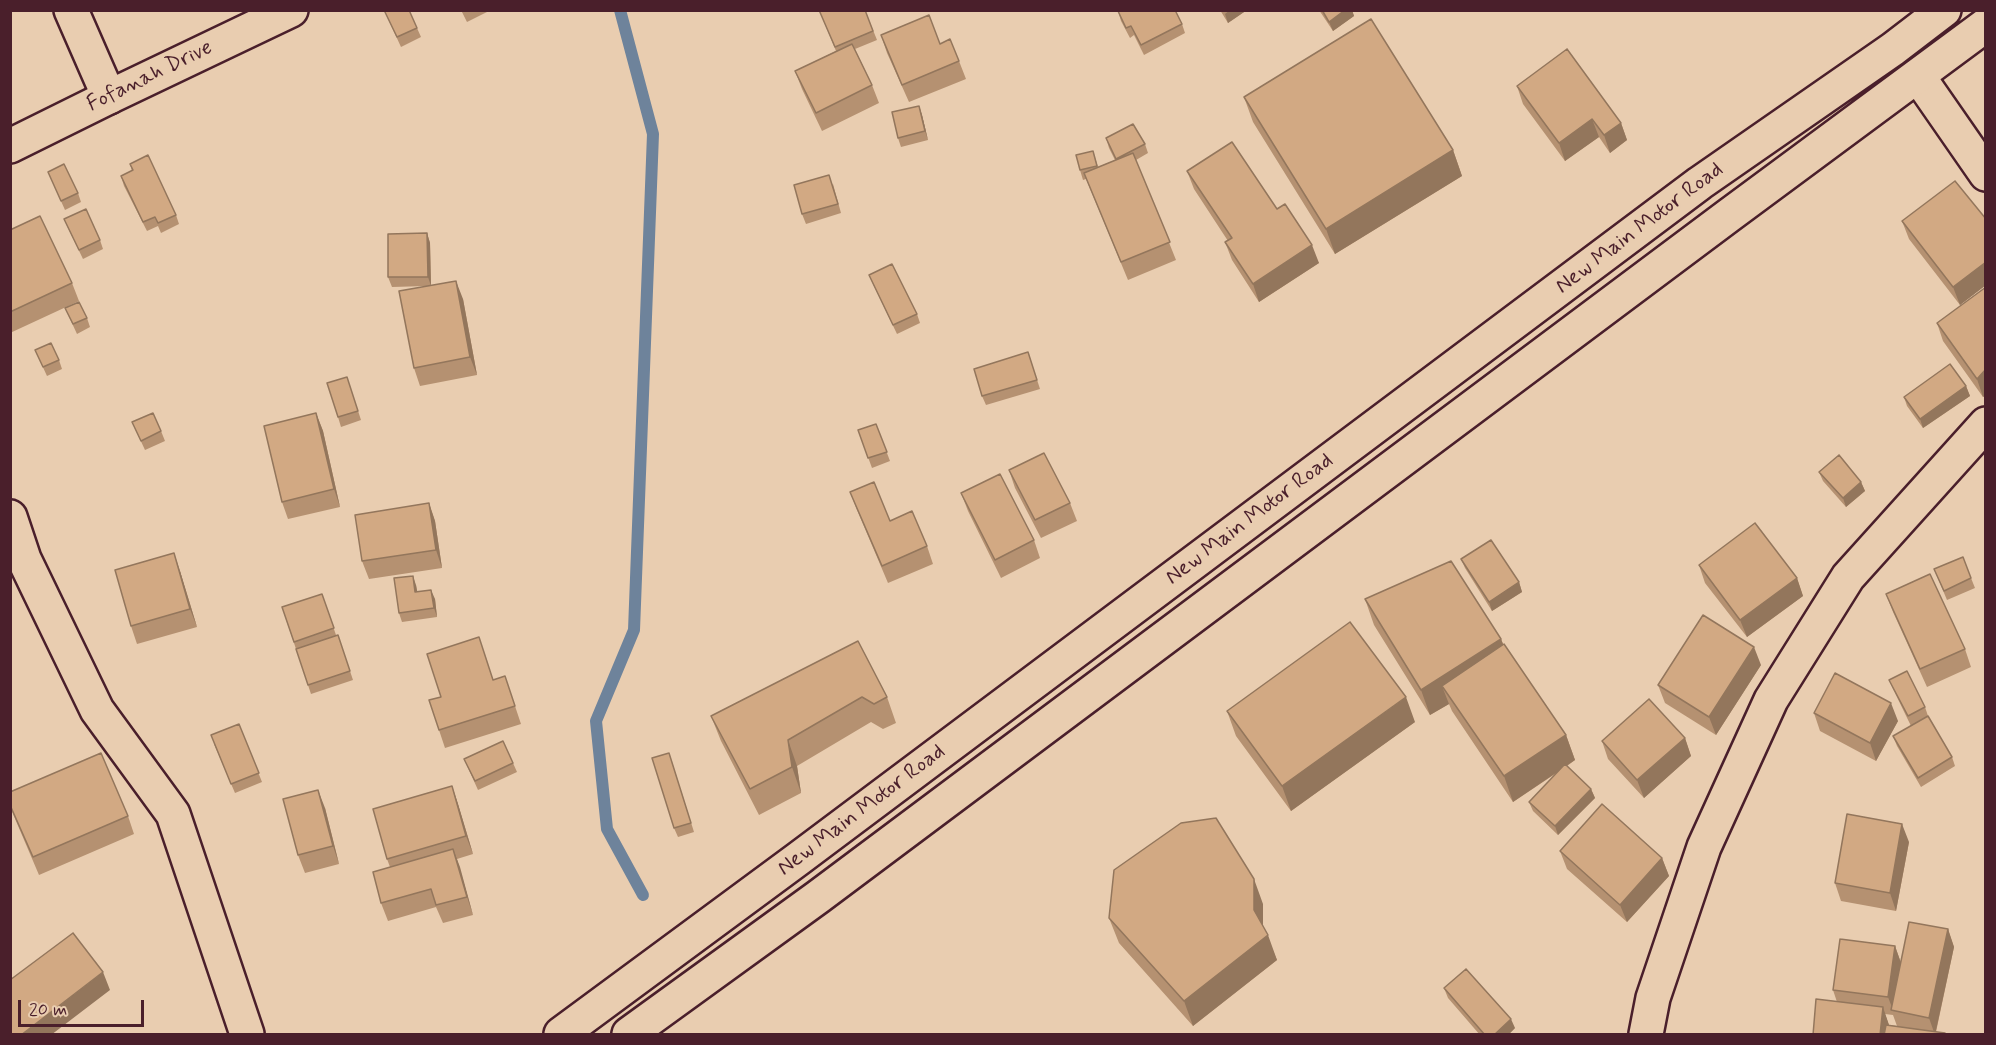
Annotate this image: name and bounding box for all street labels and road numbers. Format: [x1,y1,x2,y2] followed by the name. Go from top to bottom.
[83,35,217,119] street label: Fofanah Drive
[1551,157,1729,301] street label: New Main Motor Road
[1161,448,1339,592] street label: New Main Motor Road
[773,739,951,883] street label: New Main Motor Road

